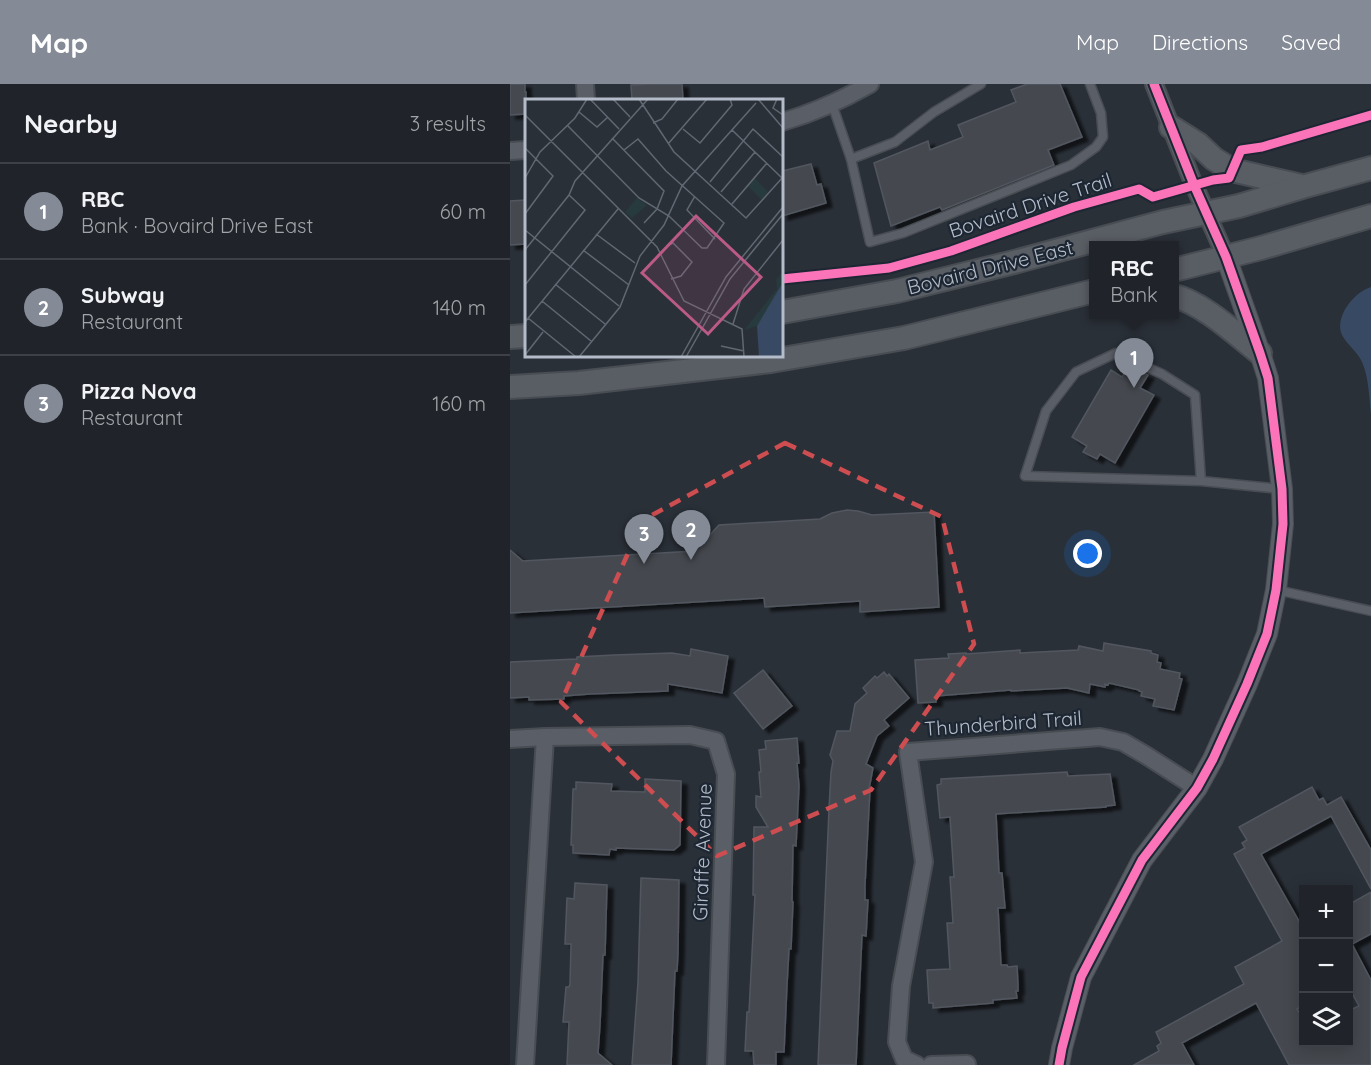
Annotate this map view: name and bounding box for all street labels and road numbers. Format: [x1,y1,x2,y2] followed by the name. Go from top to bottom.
[945,167,1115,243] street label: Bovaird Drive Trail
[905,234,1076,300] street label: Bovaird Drive East
[923,705,1083,741] street label: Thunderbird Trail
[687,783,717,921] street label: Giraffe Avenue

